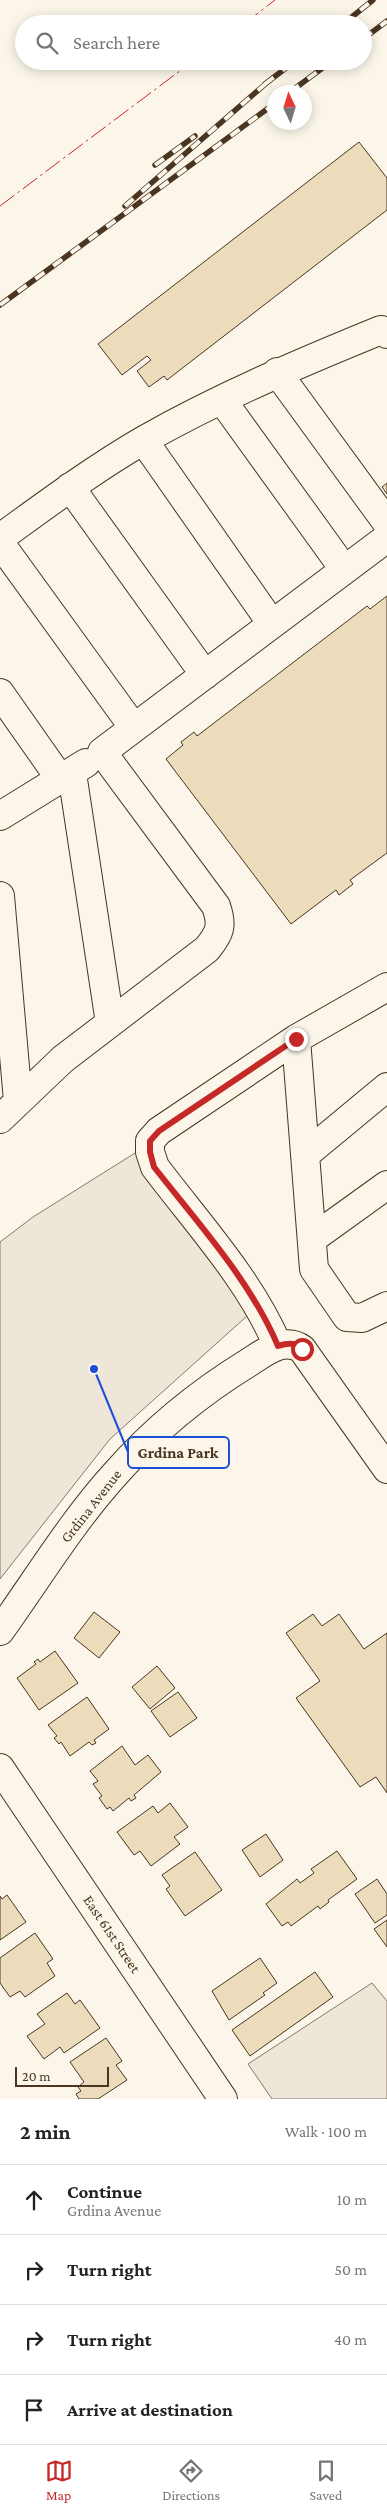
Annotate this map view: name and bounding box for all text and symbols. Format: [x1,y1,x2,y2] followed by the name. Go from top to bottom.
[15,15,372,70] search box
[33,29,61,57] icon: search
[73,32,160,53] text: Search here
[267,85,312,130] north arrow
[285,1028,308,1051] route end
[291,1338,314,1361] route start
[128,1437,229,1468] callout: Grdina Park
[137,1444,219,1461] text: Grdina Park
[58,1466,125,1546] street label: Grdina Avenue
[80,1892,144,1977] street label: East 61st Street
[15,2064,109,2087] scale bar
[22,2068,50,2084] text: 20 m
[20,2120,71,2144] text: 2 min
[285,2123,367,2140] text: Walk · 100 m
[67,2181,142,2202] text: Continue
[20,2186,48,2214] icon: ahead
[337,2191,367,2208] text: 10 m
[67,2202,161,2219] text: Grdina Avenue
[20,2256,48,2284] icon: right
[67,2259,152,2280] text: Turn right
[335,2261,367,2278] text: 50 m
[20,2326,48,2354] icon: right
[67,2329,152,2350] text: Turn right
[334,2331,367,2348] text: 40 m
[20,2396,48,2424] icon: arrive
[67,2399,233,2420] text: Arrive at destination
[45,2457,73,2503] tab: Map
[162,2457,220,2503] tab: Directions
[309,2457,342,2503] tab: Saved

